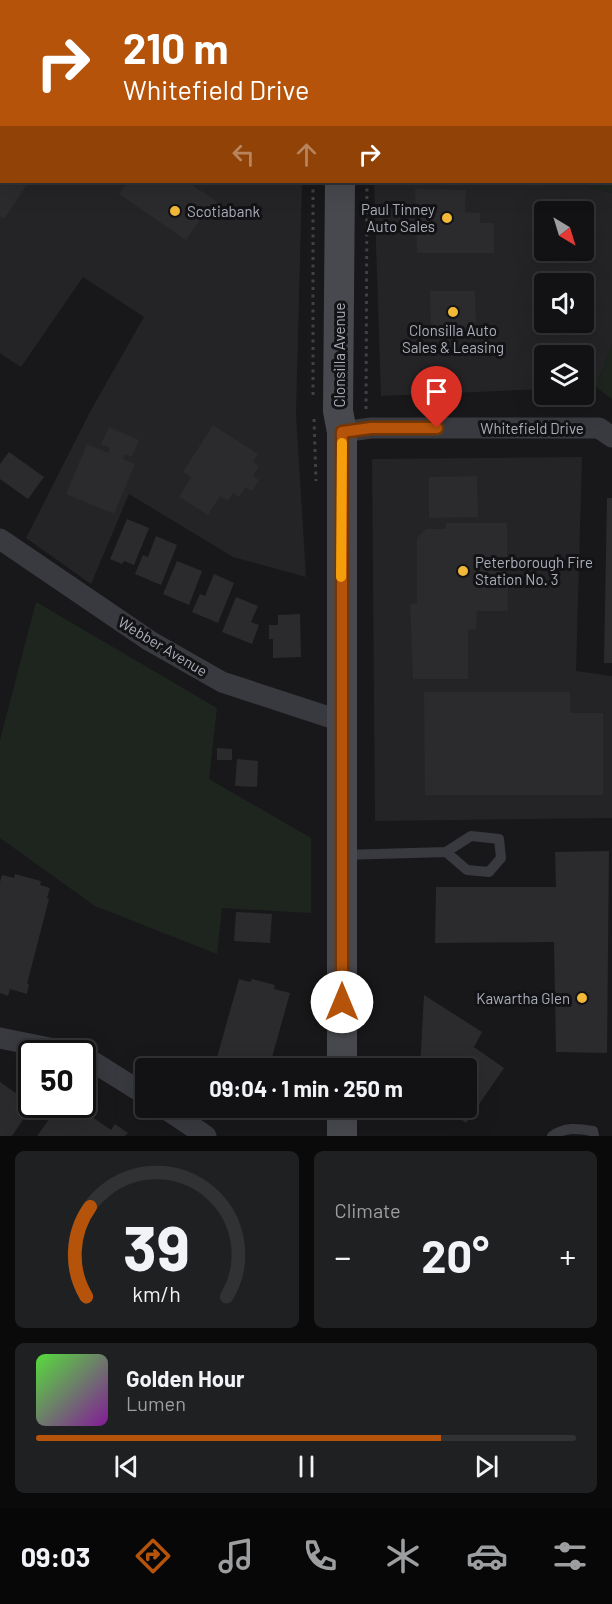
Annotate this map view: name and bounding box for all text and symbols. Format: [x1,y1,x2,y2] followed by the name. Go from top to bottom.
[123,22,229,72] text: 210 m
[24,24,102,102] icon: right
[123,73,309,105] text: Whitefield Drive
[227,138,260,171] icon: left
[290,138,323,171] icon: ahead
[353,138,386,171] icon: right
[361,200,435,235] place label: Paul Tinney Auto Sales
[534,201,594,261] north arrow
[534,201,594,405] map controls
[187,202,260,220] place label: Scotiabank
[168,204,182,218] marker: Scotiabank
[440,211,454,225] marker: Paul Tinney Auto Sales
[534,273,594,333] button: sound
[330,302,348,408] street label: Clonsilla Avenue
[446,305,460,319] marker: Clonsilla Auto Sales & Leasing
[402,321,504,356] place label: Clonsilla Auto Sales & Leasing
[534,345,594,405] button: layers
[411,366,462,428] pin
[420,375,453,408] icon: arrive
[480,419,584,437] street label: Whitefield Drive
[475,553,593,588] place label: Peterborough Fire Station No. 3
[456,564,470,578] marker: Peterborough Fire Station No. 3
[115,612,211,680] street label: Webber Avenue
[310,970,374,1034] position arrow
[476,989,570,1007] place label: Kawartha Glen
[575,991,589,1005] marker: Kawartha Glen
[18,1040,96,1118] speed limit sign: 50
[209,1075,403,1101] text: 09:04 · 1 min · 250 m
[335,1198,401,1222] text: Climate
[123,1209,190,1283] text: 39
[421,1228,489,1282] text: 20°
[335,1236,351,1276] text: −
[560,1236,576,1276] text: +
[132,1281,181,1306] text: km/h
[126,1365,244,1391] text: Golden Hour
[126,1391,186,1415] text: Lumen
[110,1450,143,1483] icon: previous
[290,1450,323,1483] icon: pause
[470,1450,503,1483] icon: next
[132,1535,174,1577] icon: directions
[215,1535,257,1577] icon: music
[299,1535,341,1577] icon: phone
[382,1535,424,1577] icon: climate
[466,1535,508,1577] icon: car
[549,1535,591,1577] icon: filters
[21,1540,90,1572] text: 09:03

